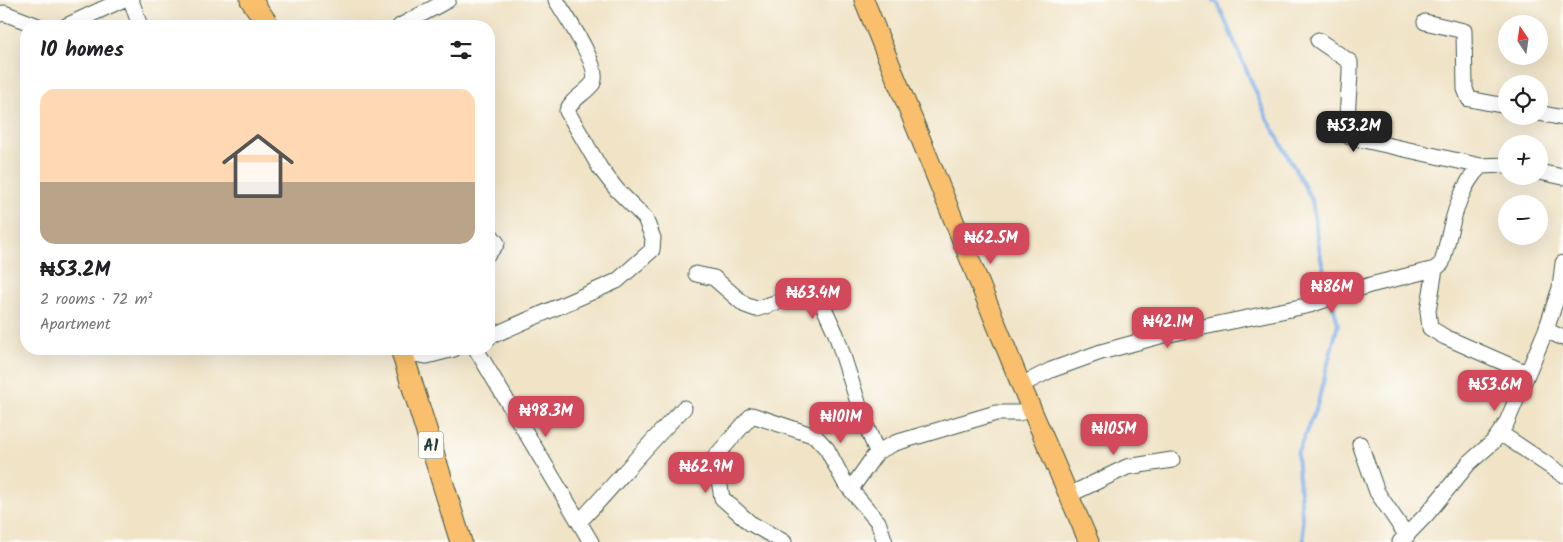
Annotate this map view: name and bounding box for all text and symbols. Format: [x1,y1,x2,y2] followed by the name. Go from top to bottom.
[1498,15,1548,65] north arrow
[1498,15,1548,245] map controls
[40,34,124,67] text: 10 homes
[447,36,475,64] icon: filters
[1498,75,1548,125] button: locate
[1313,110,1395,153] pin: ₦53.2M
[1327,114,1381,139] text: ₦53.2M
[213,121,303,211] icon: home
[1498,135,1548,185] button: +
[1498,195,1548,245] button: −
[950,222,1032,265] pin: ₦62.5M
[964,226,1018,251] text: ₦62.5M
[40,254,110,287] text: ₦53.2M
[1302,272,1362,314] pin: ₦86M
[1311,275,1353,300] text: ₦86M
[772,278,854,320] pin: ₦63.4M
[786,281,840,306] text: ₦63.4M
[40,287,152,312] text: 2 rooms · 72 m²
[1127,306,1209,349] pin: ₦42.1M
[1143,310,1193,335] text: ₦42.1M
[40,312,111,337] text: Apartment
[1454,370,1536,412] pin: ₦53.6M
[1469,373,1521,398] text: ₦53.6M
[505,396,587,438] pin: ₦98.3M
[519,399,573,424] text: ₦98.3M
[806,402,876,444] pin: ₦101M
[820,405,862,430] text: ₦101M
[1079,414,1149,456] pin: ₦105M
[1092,417,1136,442] text: ₦105M
[418,432,444,458] road number: A1
[665,452,747,494] pin: ₦62.9M
[679,455,733,480] text: ₦62.9M

